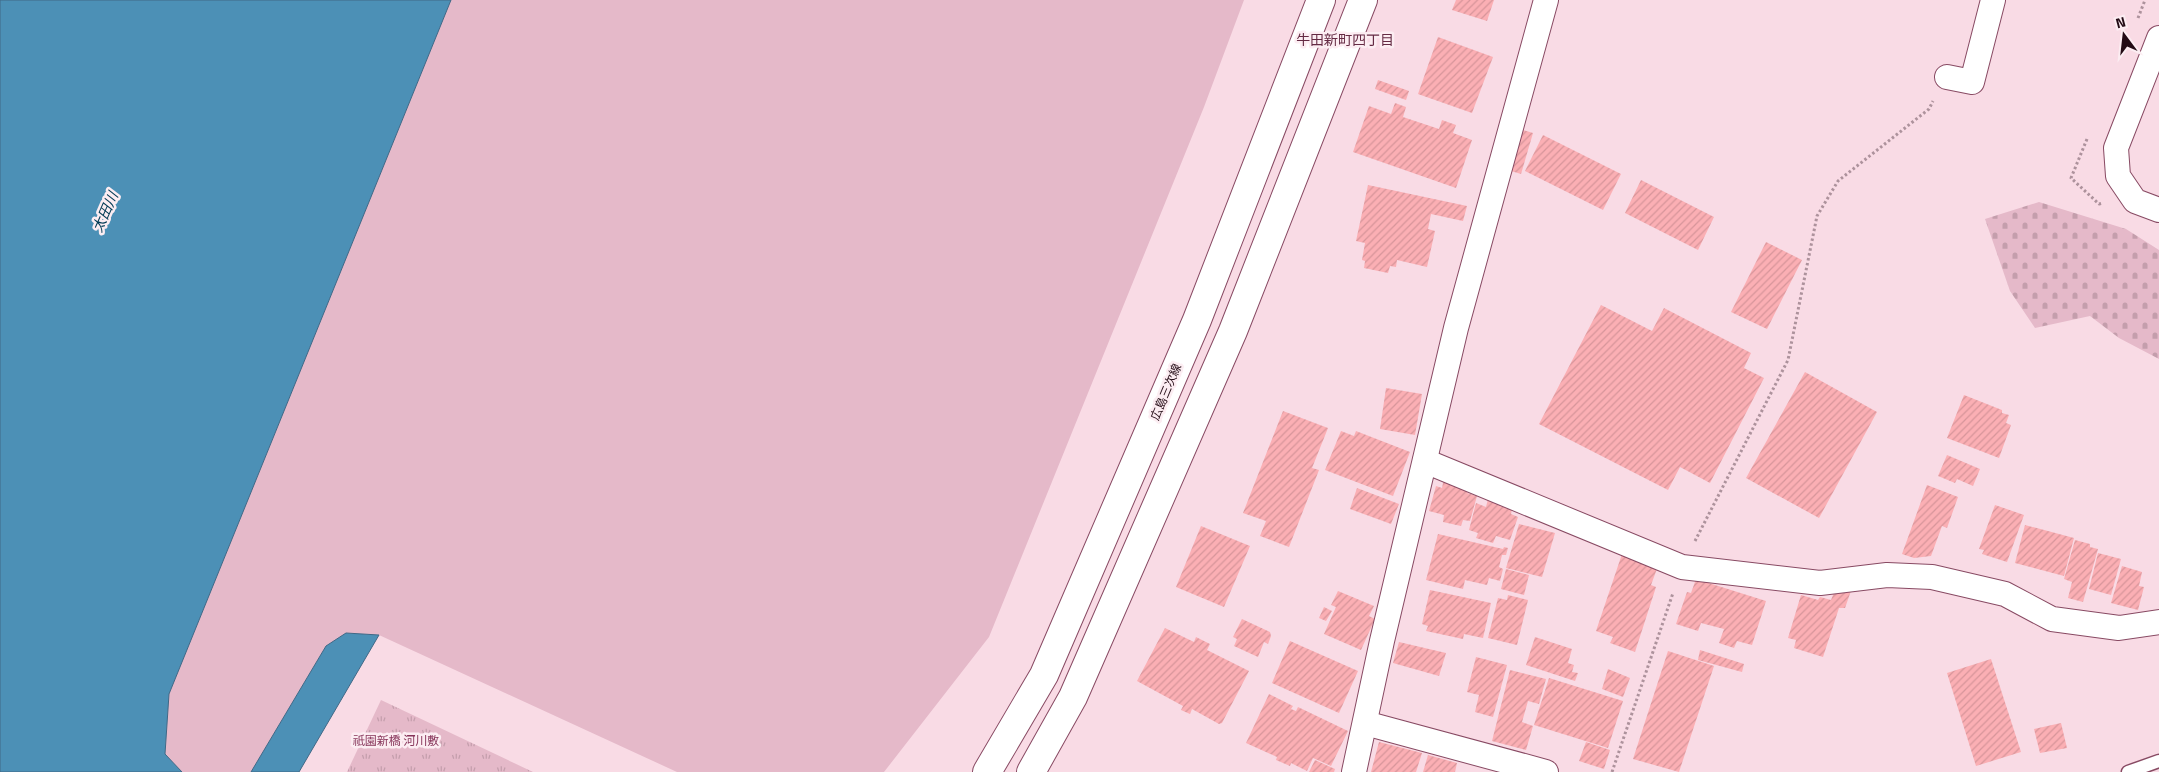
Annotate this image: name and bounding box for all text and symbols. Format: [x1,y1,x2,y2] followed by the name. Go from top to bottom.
[2099,10,2149,60] north arrow
[2113,11,2128,33] text: N
[1296,29,1394,50] district label: 牛田新町四丁目
[86,187,123,235] water label: 太田川
[1145,360,1186,423] street label: 広島三次線
[353,731,439,750] park label: 祇園新橋 河川敷

